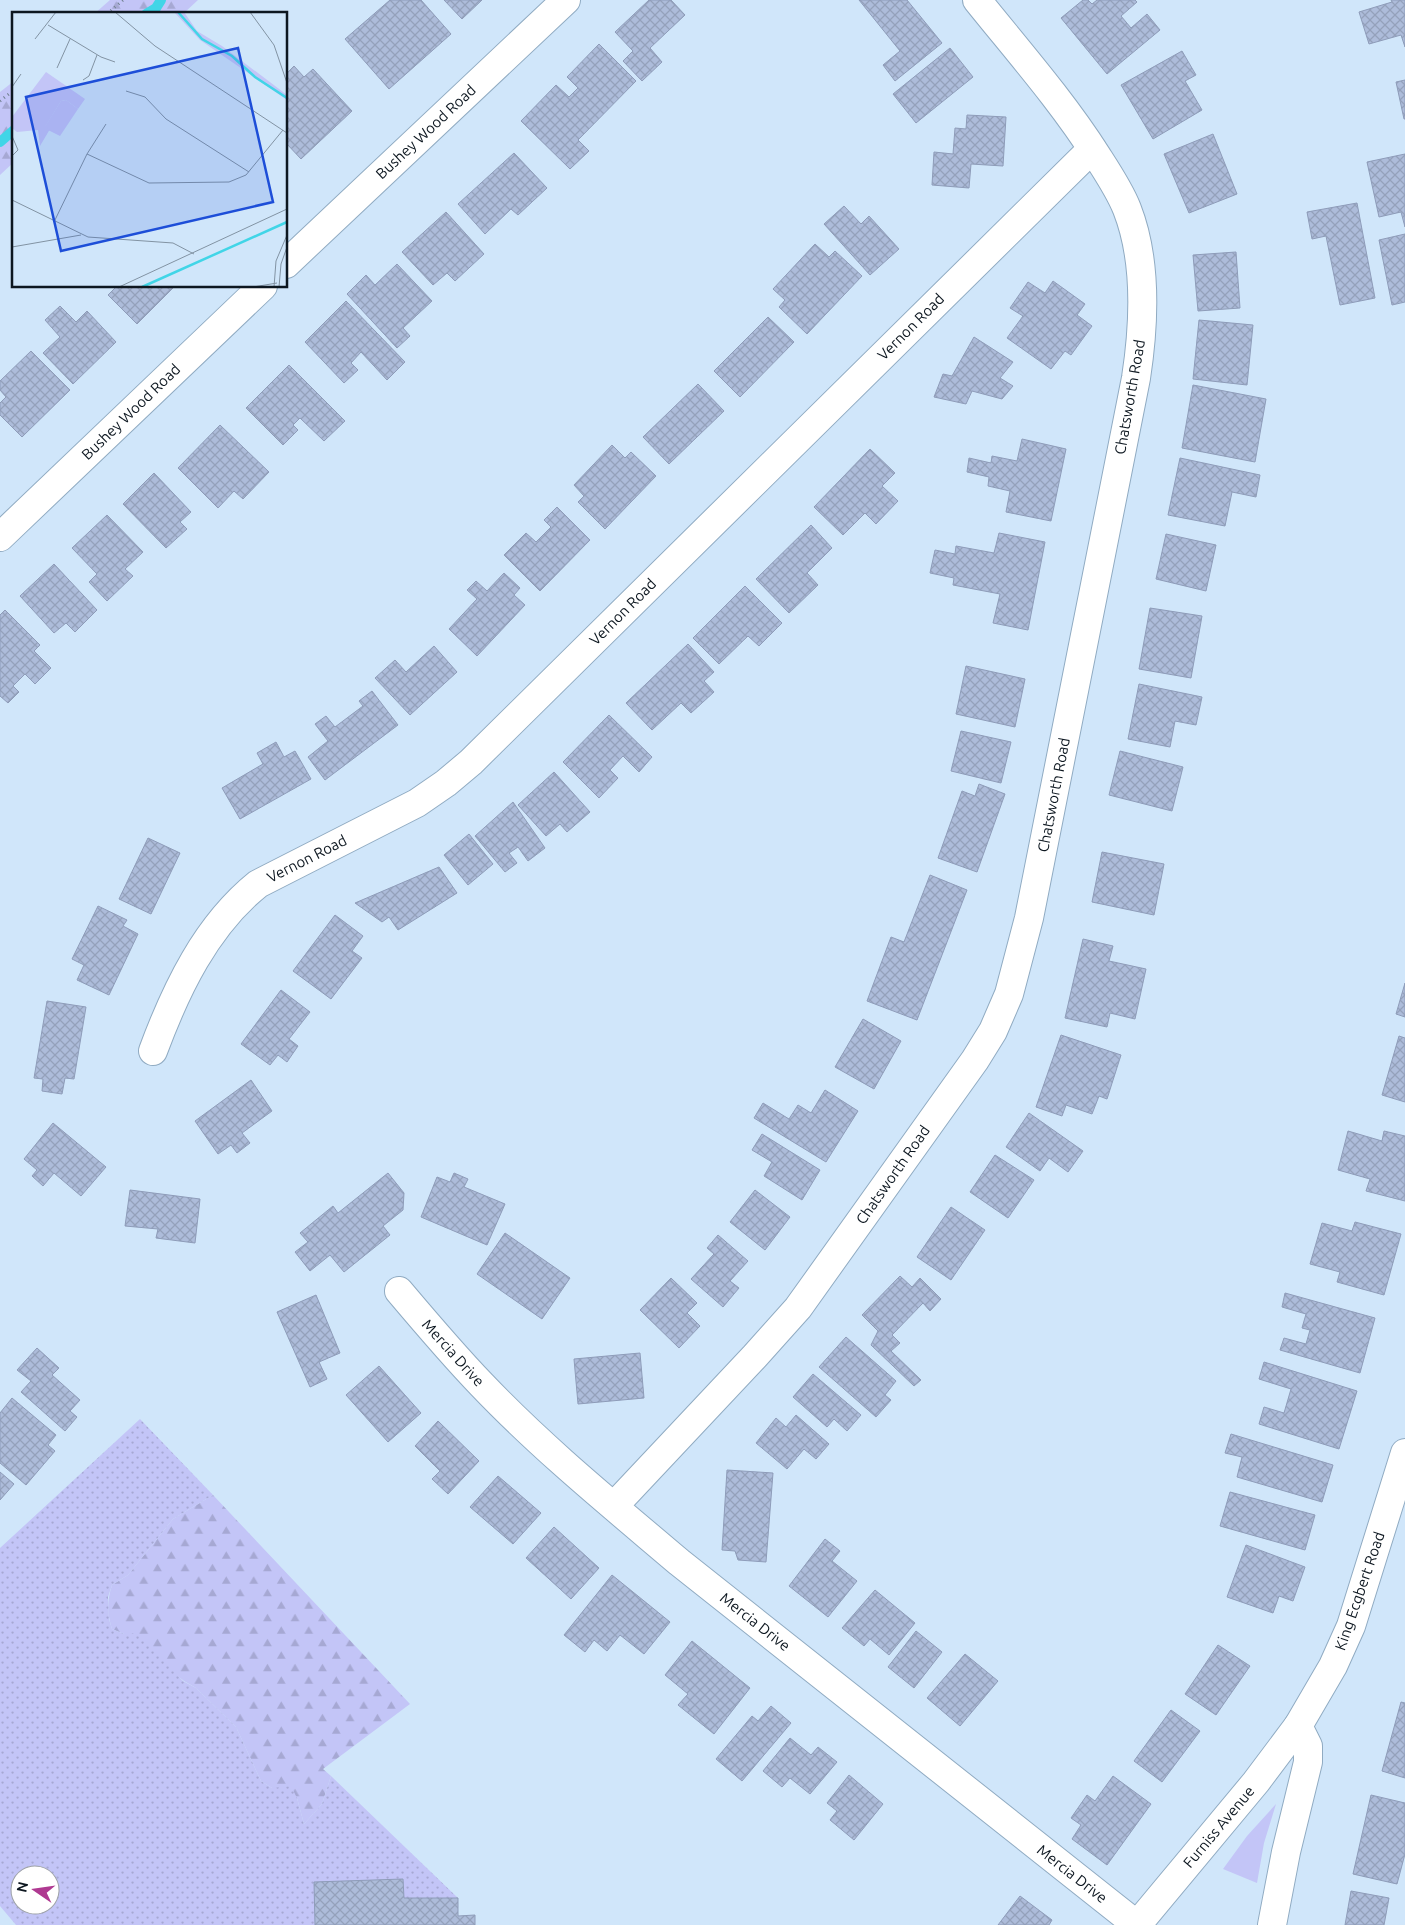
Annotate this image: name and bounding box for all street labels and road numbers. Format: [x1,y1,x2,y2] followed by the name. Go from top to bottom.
[372,81,479,182] street label: Bushey Wood Road
[874,290,947,363] street label: Vernon Road
[1111,338,1148,456] street label: Chatsworth Road
[78,360,183,463] street label: Bushey Wood Road
[586,575,659,648] street label: Vernon Road
[1034,736,1073,854] street label: Chatsworth Road
[264,831,349,886] street label: Vernon Road
[852,1122,933,1227] street label: Chatsworth Road
[419,1316,488,1390] street label: Mercia Drive
[1331,1529,1388,1652] street label: King Ecgbert Road
[717,1589,794,1654] street label: Mercia Drive
[1180,1782,1258,1871] street label: Furniss Avenue
[1034,1841,1111,1906] street label: Mercia Drive

